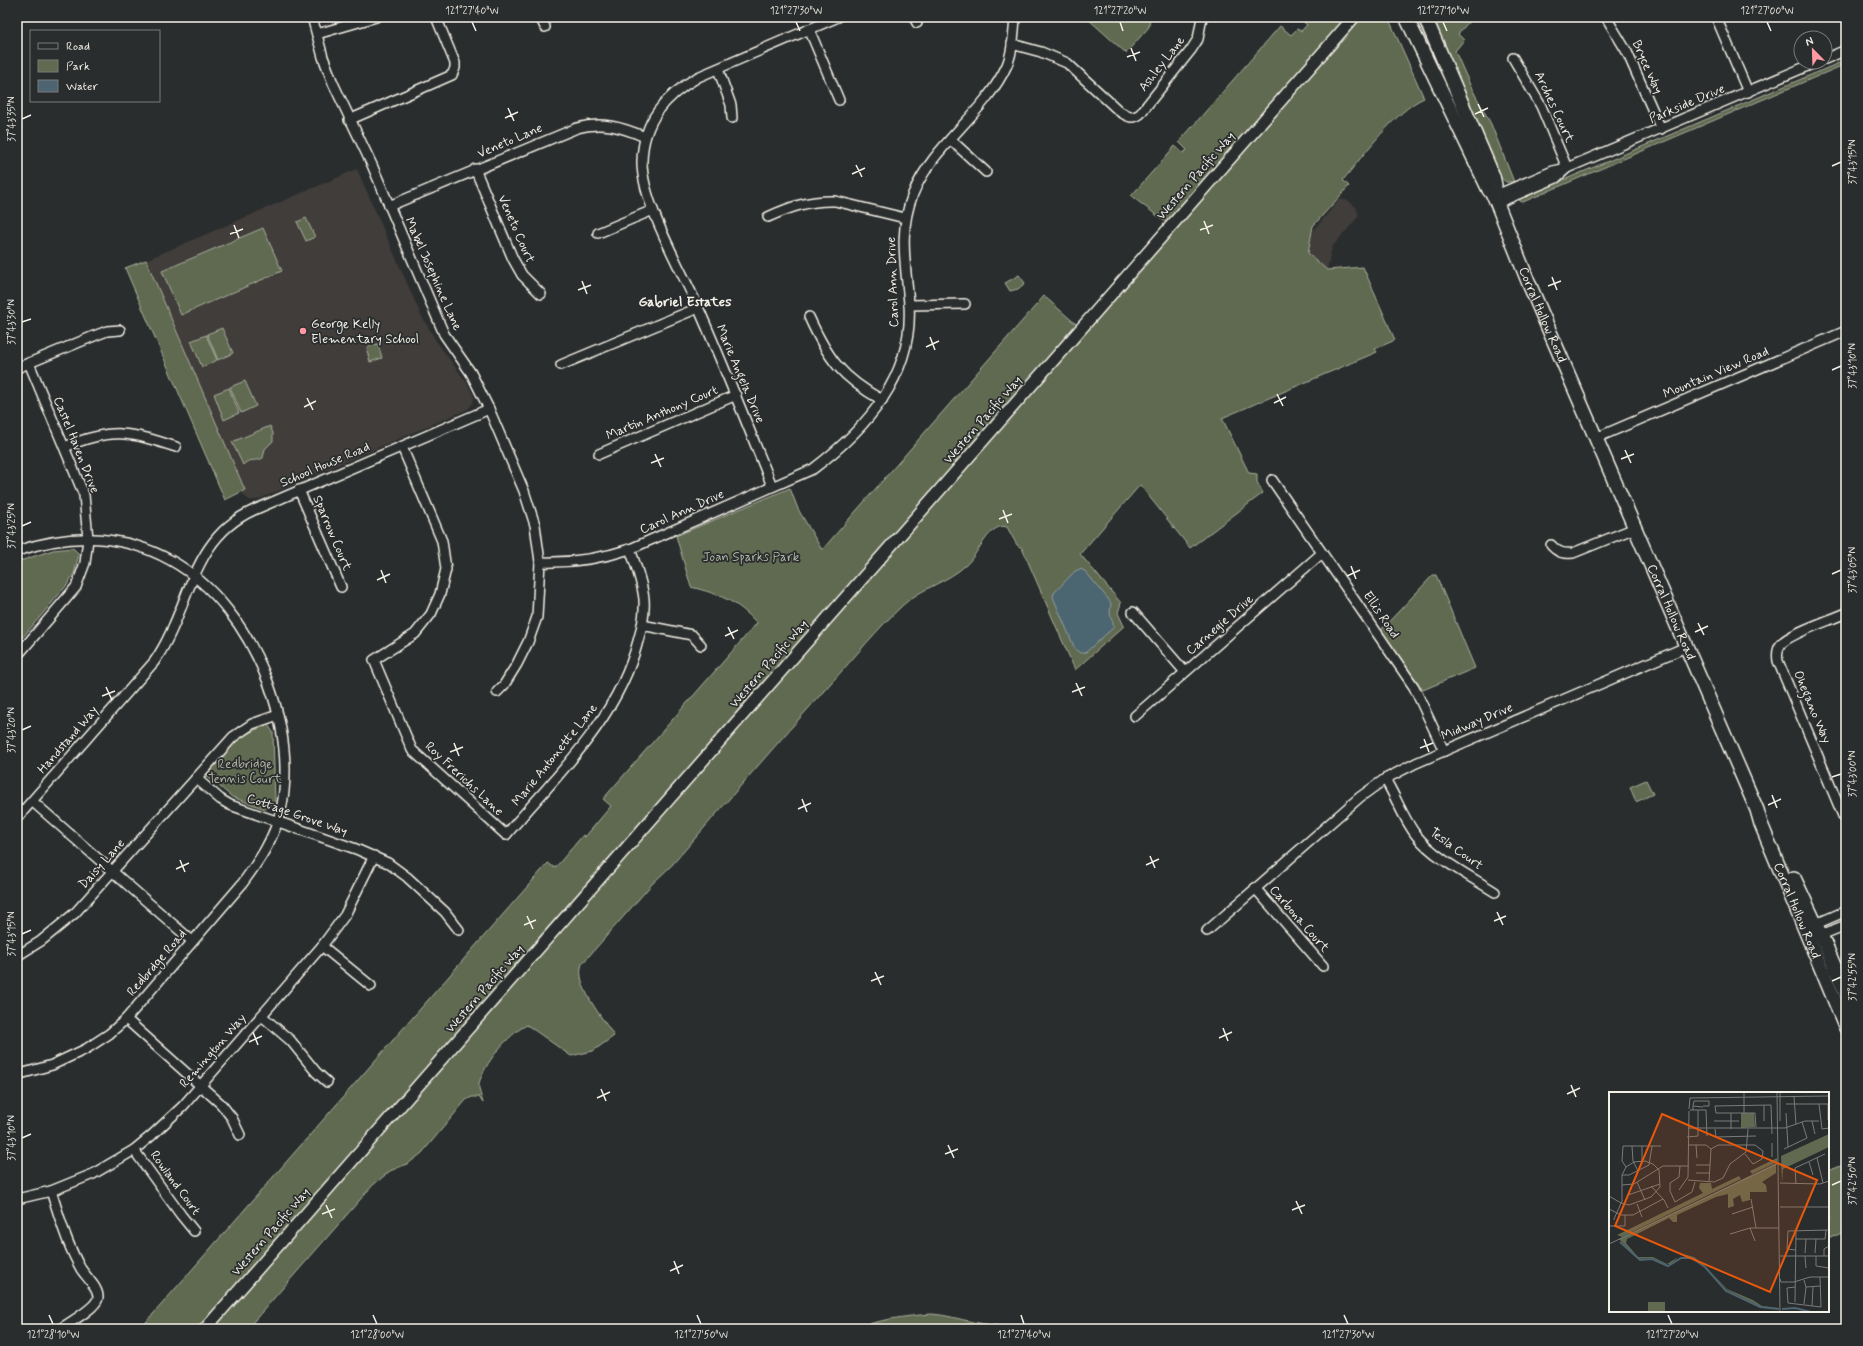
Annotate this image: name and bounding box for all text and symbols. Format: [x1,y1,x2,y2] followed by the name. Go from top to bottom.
[445,4,499,18] text: 121°27'40"W
[770,4,822,18] text: 121°27'30"W
[1094,4,1146,18] text: 121°27'20"W
[1417,4,1469,18] text: 121°27'10"W
[1740,4,1794,18] text: 121°27'00"W
[30,30,160,102] legend
[1793,30,1833,70] north arrow
[1135,33,1189,95] street label: Ashley Lane
[1803,34,1816,50] text: N
[1628,38,1666,96] street label: Bryce Way
[66,39,90,55] text: Road
[66,59,90,75] text: Park
[1530,69,1578,146] street label: Arches Court
[66,79,98,95] text: Water
[1646,80,1728,128] street label: Parkside Drive
[5,96,19,142] text: 37°43'35"N
[475,120,545,162] street label: Veneto Lane
[1153,128,1239,224] street label: Western Pacific Way
[1846,139,1860,185] text: 37°43'15"N
[493,192,539,266] street label: Veneto Court
[400,215,466,333] street label: Mabel Josephine Lane
[883,236,903,328] street label: Carol Ann Drive
[1515,264,1571,365] street label: Corral Hollow Road
[639,293,732,311] district label: Gabriel Estates
[5,299,19,345] text: 37°43'30"N
[311,316,419,348] place label: George Kelly Elementary School
[710,322,769,427] street label: Marie Angela Drive
[298,326,308,336] marker: George Kelly Elementary School
[1661,343,1771,403] street label: Mountain View Road
[1846,343,1860,389] text: 37°43'10"N
[940,372,1026,468] street label: Western Pacific Way
[604,382,721,444] street label: Martin Anthony Court
[49,394,103,496] street label: Castel Haven Drive
[278,438,372,492] street label: School House Road
[637,486,727,538] street label: Carol Ann Drive
[308,493,356,574] street label: Sparrow Court
[5,503,19,549] text: 37°43'25"N
[1846,547,1860,593] text: 37°43'05"N
[703,549,800,566] park label: Joan Sparks Park
[1643,562,1699,663] street label: Corral Hollow Road
[1359,588,1403,642] street label: Ellis Road
[1183,591,1257,659] street label: Carnegie Drive
[726,616,812,712] street label: Western Pacific Way
[1787,668,1835,747] street label: Ohegano Way
[1438,699,1516,745] street label: Midway Drive
[508,700,602,810] street label: Marie Antonette Lane
[34,703,102,777] street label: Handstand Way
[5,707,19,753] text: 37°43'20"N
[421,738,507,820] street label: Roy Frerichs Lane
[1846,750,1860,797] text: 37°43'00"N
[208,756,282,788] park label: Redbridge Tennis Court
[244,790,350,840] street label: Cottage Grove Way
[1426,824,1486,874] street label: Tesla Court
[75,835,129,893] street label: Daisy Lane
[1769,860,1825,961] street label: Corral Hollow Road
[1265,882,1333,956] street label: Carbona Court
[5,911,19,957] text: 37°43'15"N
[123,926,191,1001] street label: Redbrdge Road
[442,941,528,1037] street label: Western Pacific Way
[1846,953,1860,1001] text: 37°42'55"N
[176,1010,250,1092] street label: Remington Way
[1609,1092,1829,1312] inset map
[5,1115,19,1161] text: 37°43'10"N
[146,1147,204,1219] street label: Rowland Court
[1846,1157,1860,1205] text: 37°42'50"N
[228,1184,314,1280] street label: Western Pacific Way
[27,1328,79,1342] text: 121°28'10"W
[350,1328,404,1342] text: 121°28'00"W
[674,1328,728,1342] text: 121°27'50"W
[997,1328,1051,1342] text: 121°27'40"W
[1322,1328,1374,1342] text: 121°27'30"W
[1646,1328,1698,1342] text: 121°27'20"W

